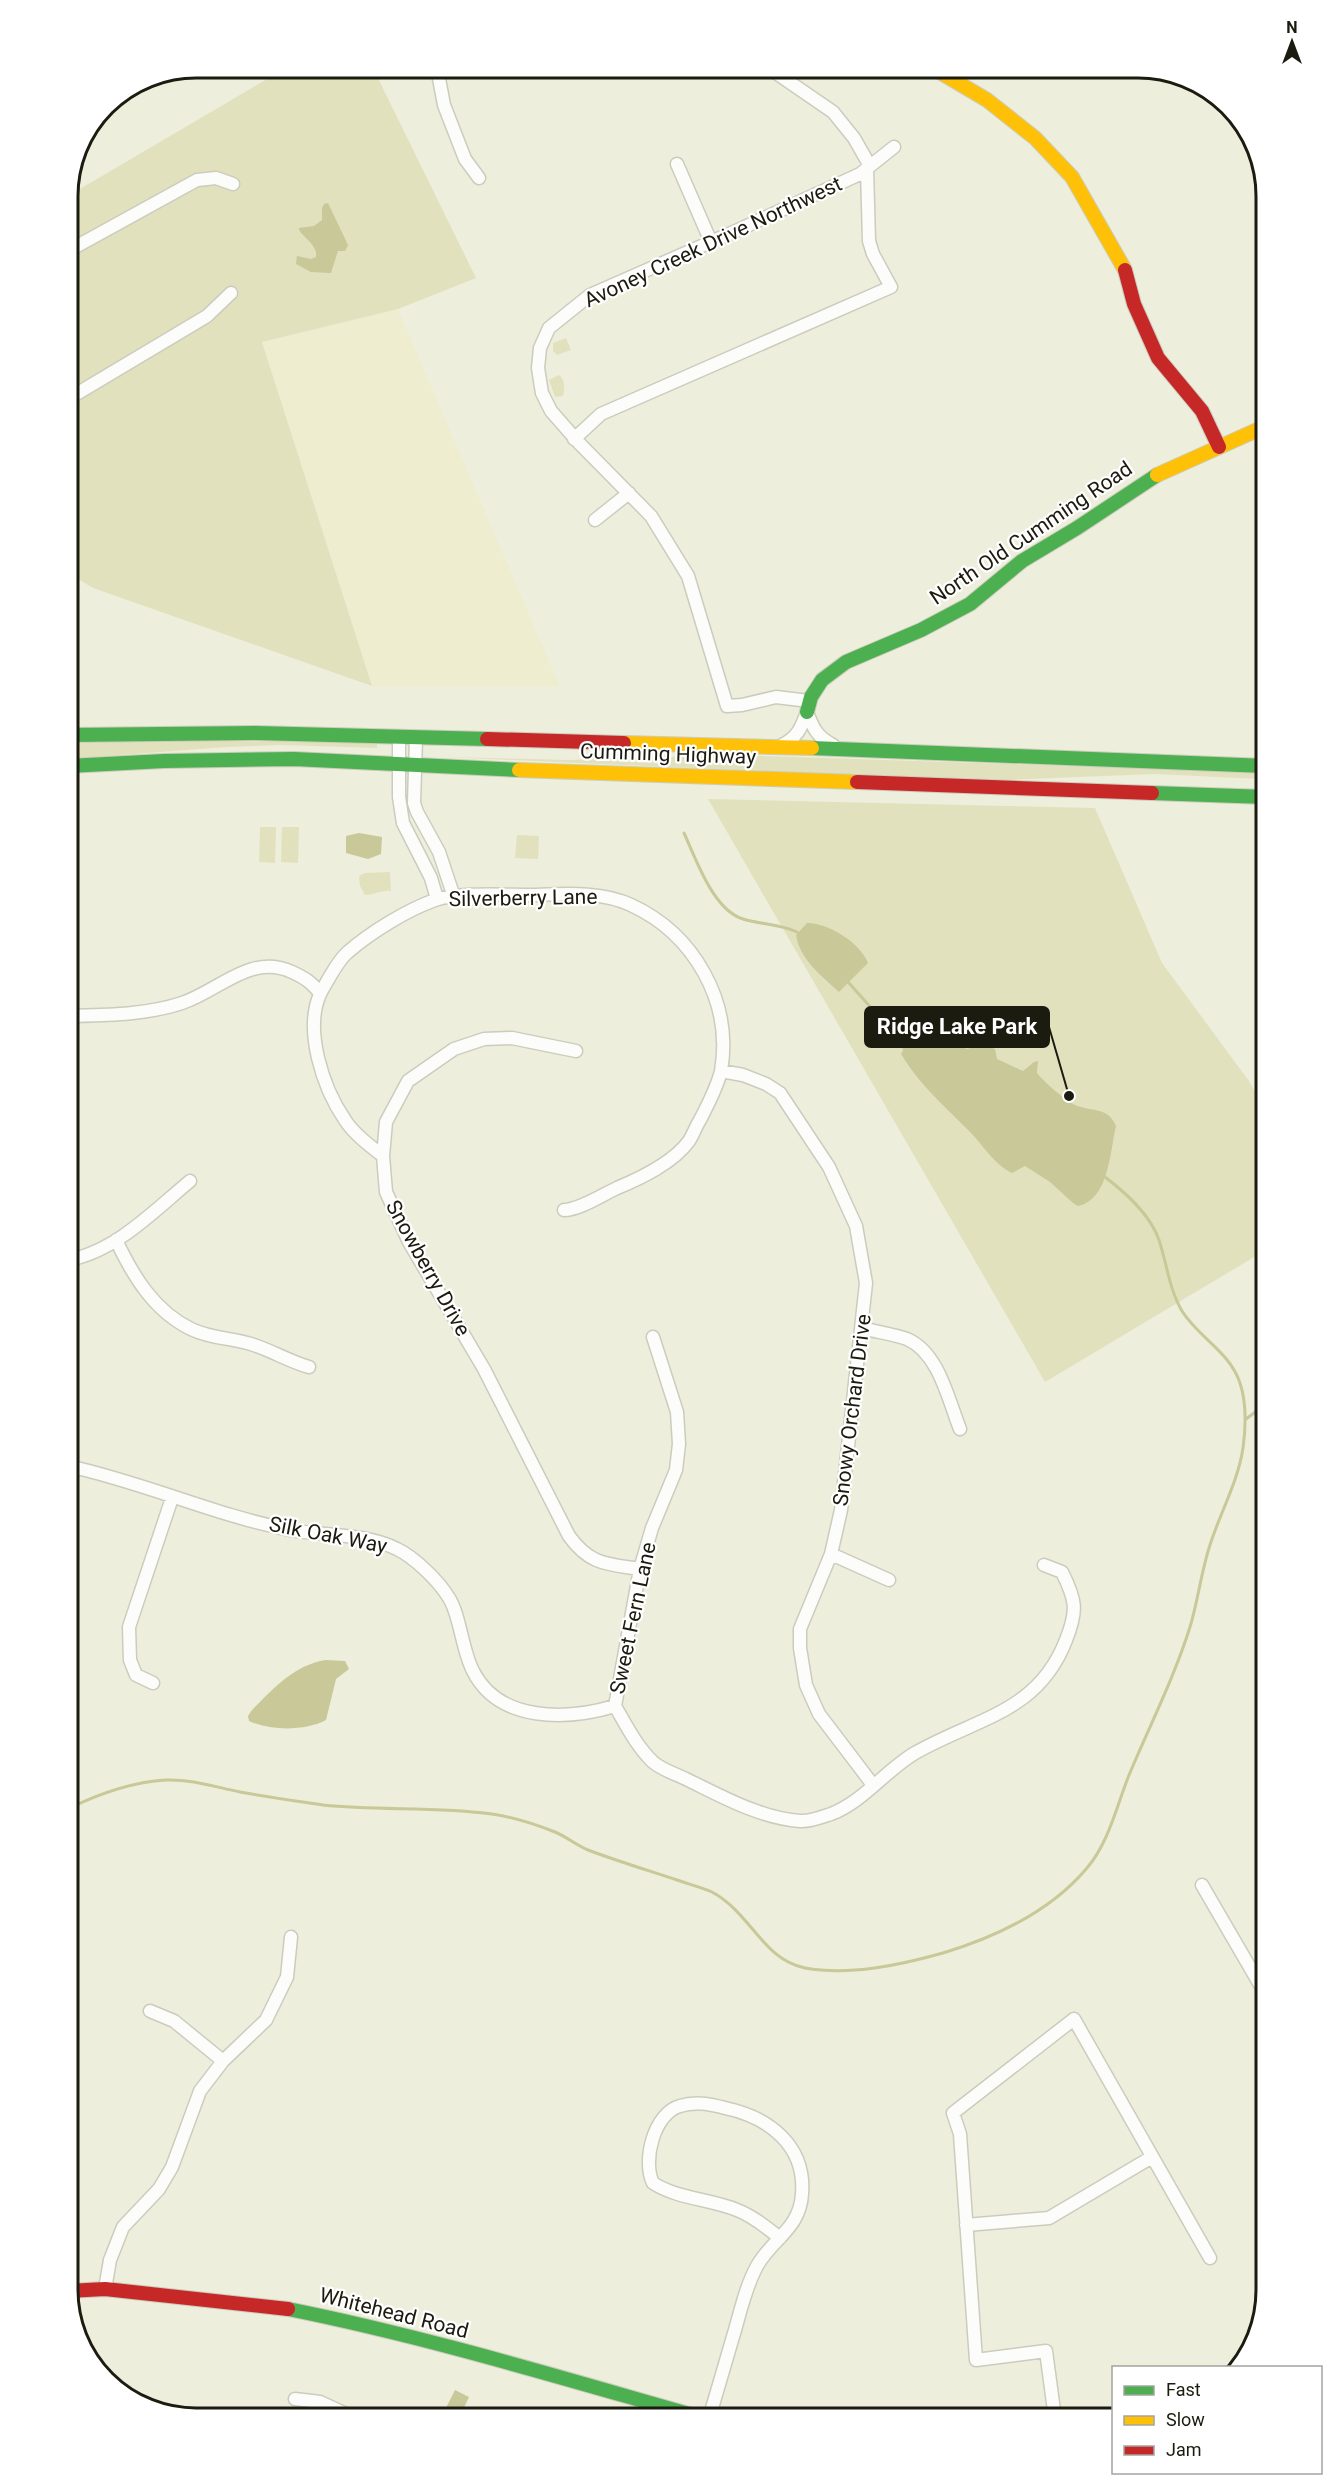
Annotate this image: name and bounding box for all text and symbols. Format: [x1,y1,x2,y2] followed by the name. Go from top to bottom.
[1262,12,1322,72] north arrow
[1286,18,1298,37] text: N
[580,172,846,312] street label: Avoney Creek Drive Northwest
[925,456,1137,610] street label: North Old Cumming Road
[580,739,757,769] street label: Cumming Highway
[448,885,598,911] street label: Silverberry Lane
[865,1007,1049,1047] callout: Ridge Lake Park
[877,1014,1037,1039] text: Ridge Lake Park
[381,1196,475,1340] street label: Snowberry Drive
[828,1313,876,1507] street label: Snowy Orchard Drive
[267,1512,389,1558] street label: Silk Oak Way
[605,1540,661,1696] street label: Sweet Fern Lane
[317,2283,471,2343] street label: Whitehead Road
[1112,2366,1322,2474] legend
[1166,2379,1201,2400] text: Fast
[1166,2409,1205,2430] text: Slow
[1166,2439,1202,2460] text: Jam

